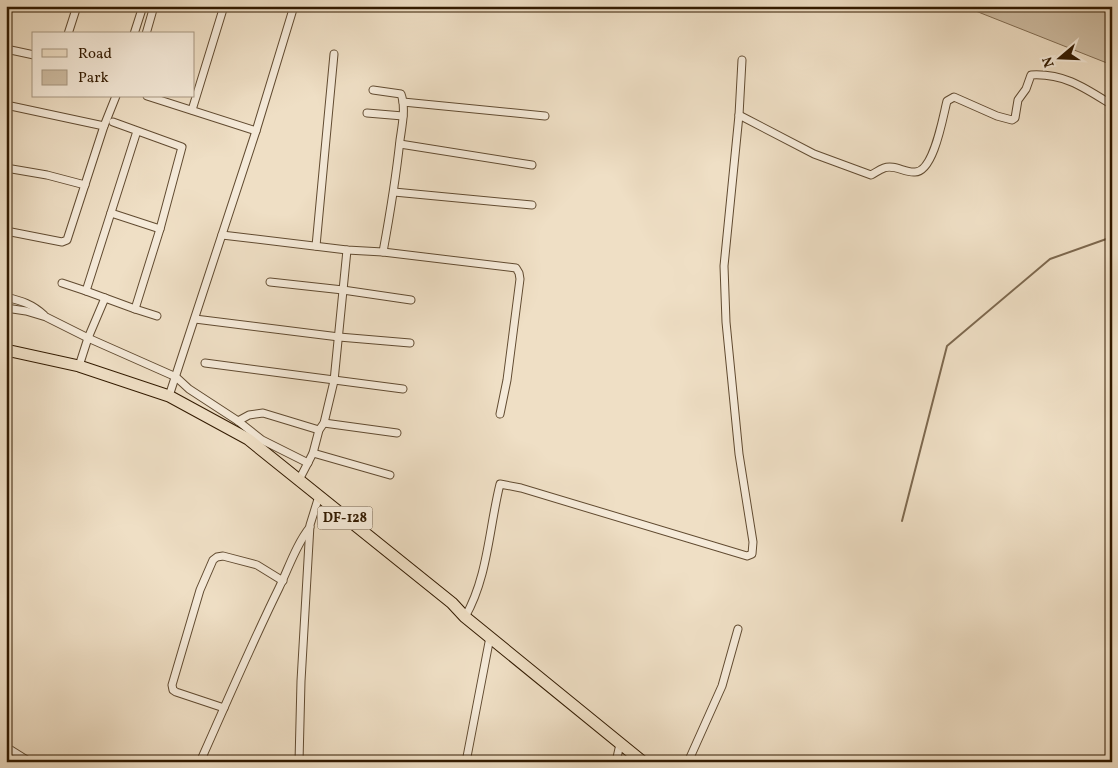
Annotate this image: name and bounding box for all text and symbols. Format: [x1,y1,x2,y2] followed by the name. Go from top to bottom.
[32,32,195,98] legend
[1036,32,1086,82] north arrow
[78,44,112,65] text: Road
[1038,54,1060,70] text: N
[78,68,109,89] text: Park
[318,506,372,530] road number: DF-128

